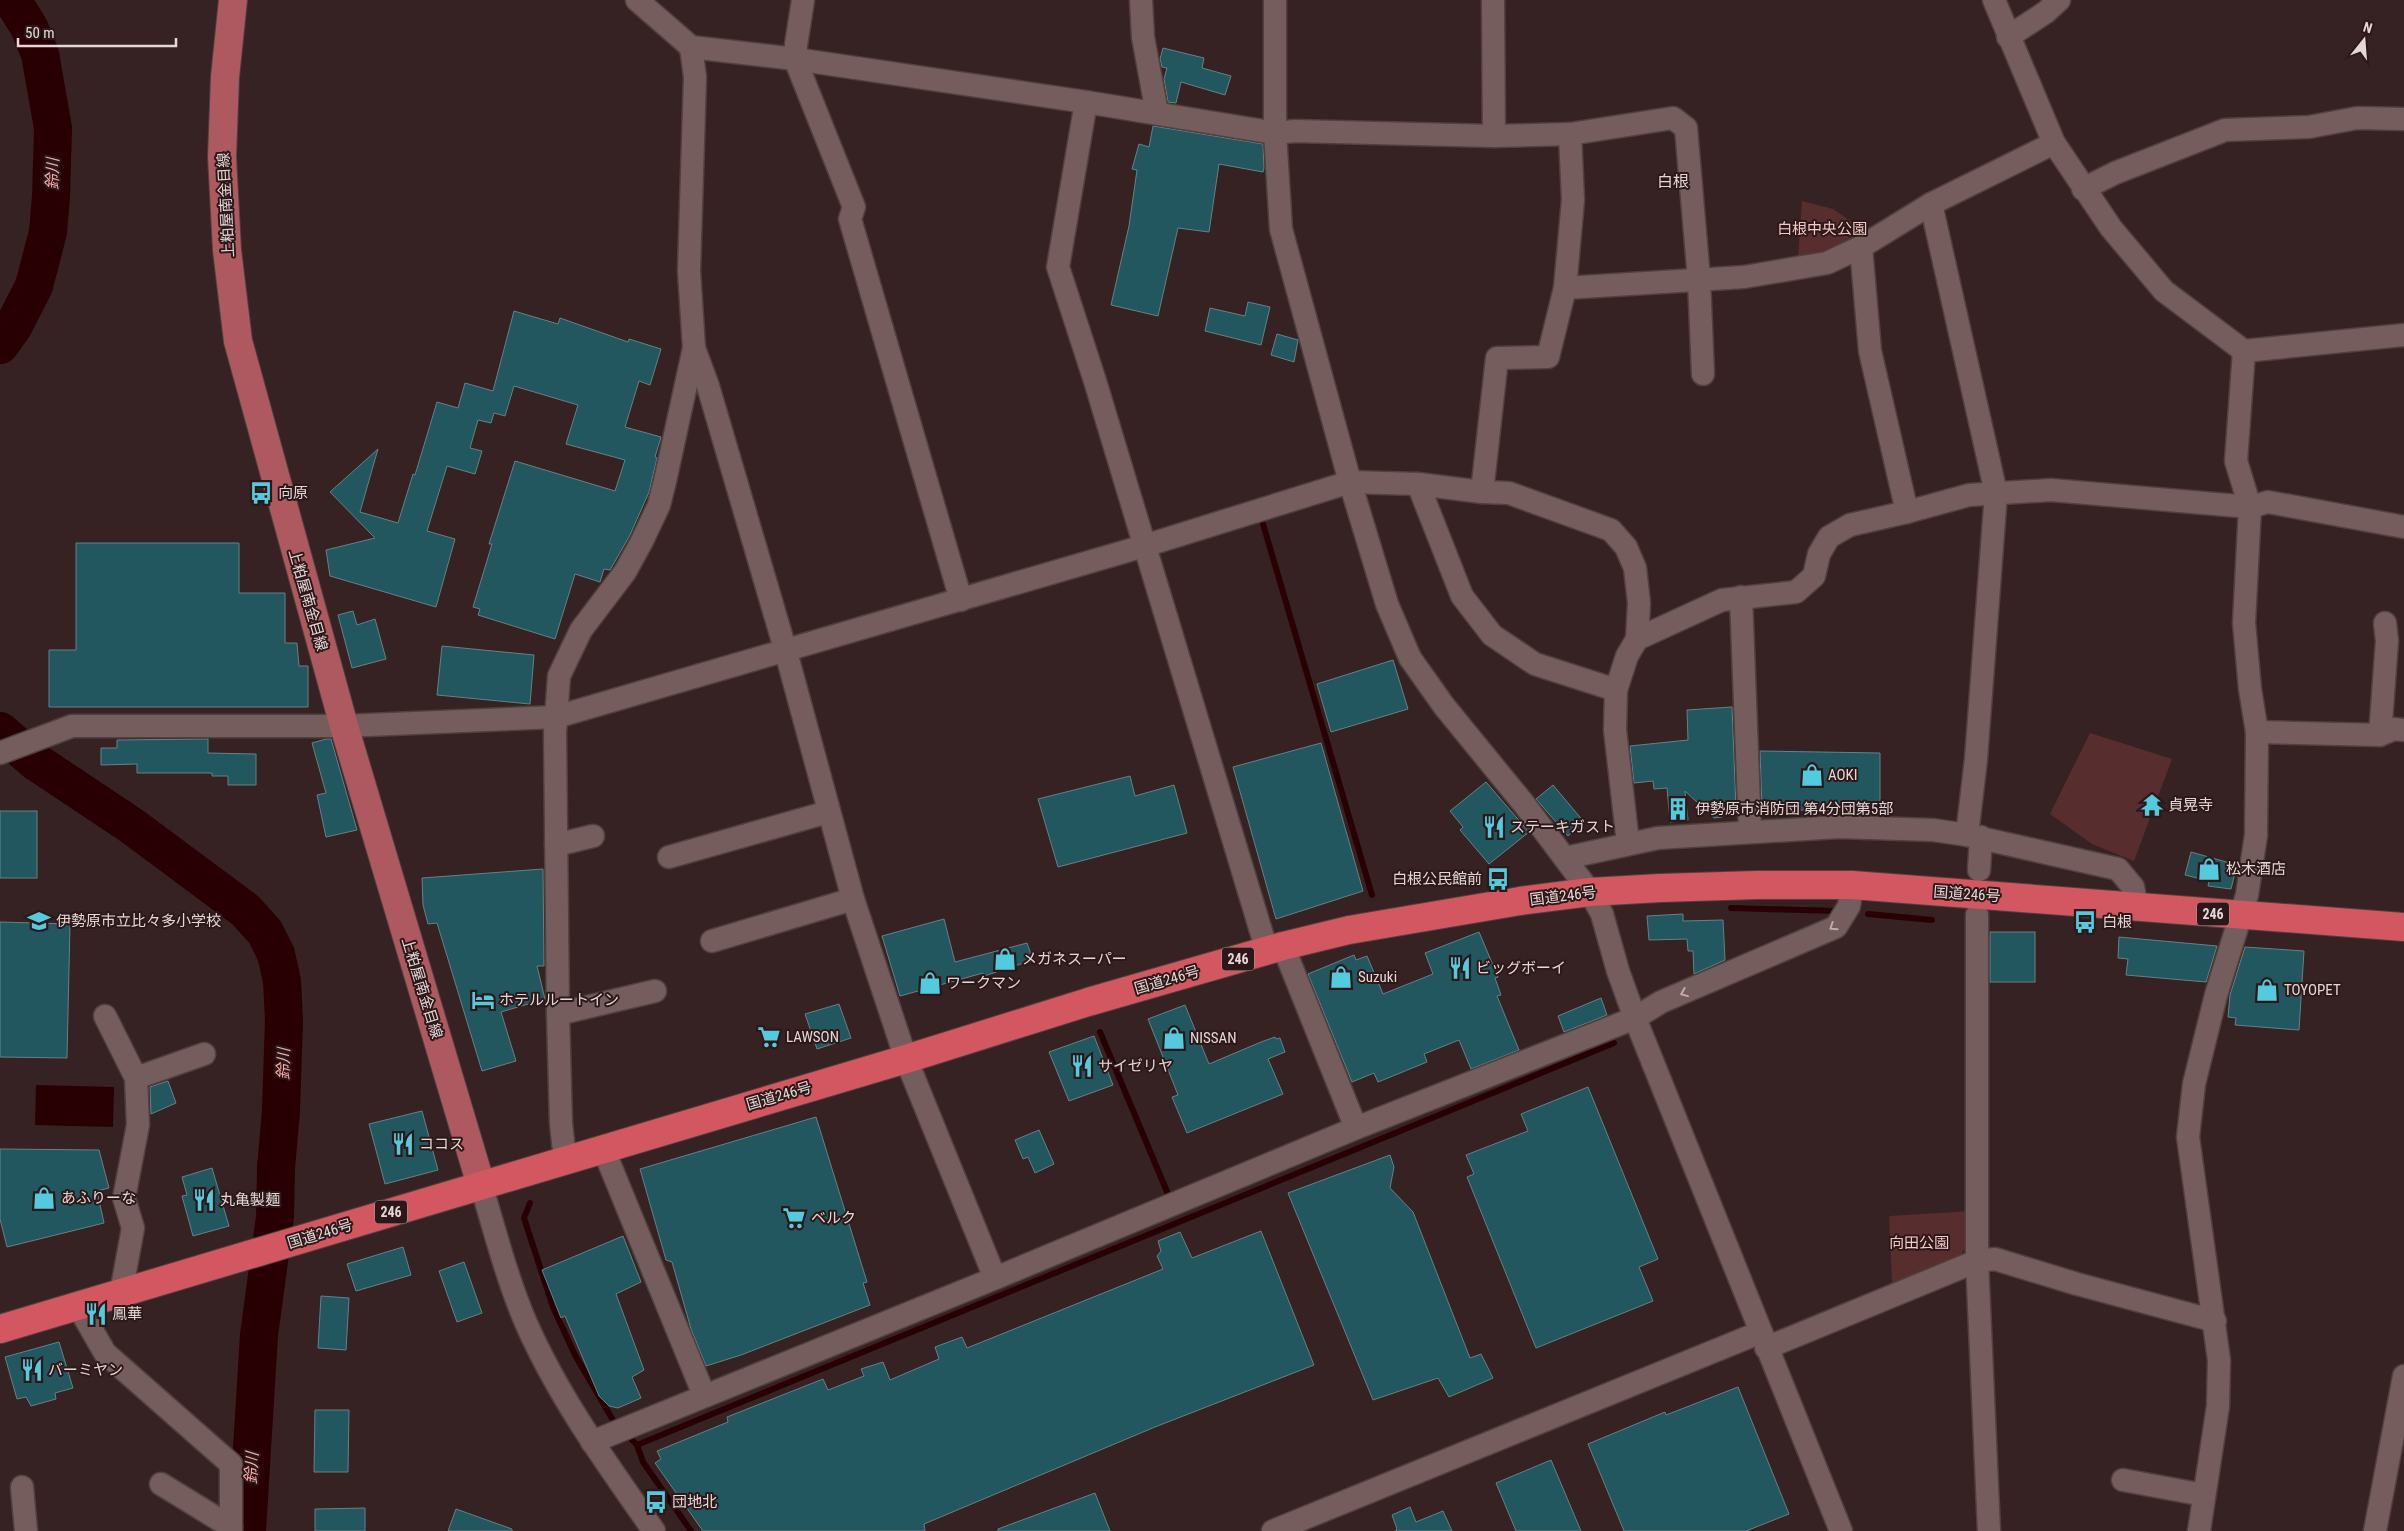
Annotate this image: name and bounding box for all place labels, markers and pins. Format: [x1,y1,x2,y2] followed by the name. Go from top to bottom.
[248,480,274,506] bus stop icon: 向原
[278,484,308,502] place label: 向原
[1799,762,1825,788] shop icon: AOKI
[1828,766,1858,784] place label: AOKI
[2139,792,2165,818] temple icon: 貞晃寺
[1665,796,1691,822] building icon: 伊勢原市消防団 第4分団第5部
[2168,796,2213,814] place label: 貞晃寺
[1695,800,1893,818] place label: 伊勢原市消防団 第4分団第5部
[1481,814,1507,840] restaurant icon: ステーキガスト
[1510,818,1615,836] place label: ステーキガスト
[2196,856,2222,882] shop icon: 松木酒店
[2226,860,2286,878] place label: 松木酒店
[1485,866,1511,892] bus stop icon: 白根公民館前
[1392,870,1482,888] place label: 白根公民館前
[26,908,52,934] school or university icon: 伊勢原市立比々多小学校
[2072,909,2098,935] bus stop icon: 白根
[56,912,221,930] place label: 伊勢原市立比々多小学校
[2102,913,2132,931] place label: 白根
[992,946,1018,972] shop icon: メガネスーパー
[1022,950,1127,968] place label: メガネスーパー
[1447,955,1473,981] restaurant icon: ビッグボーイ
[1476,959,1566,977] place label: ビッグボーイ
[1328,964,1354,990] shop icon: Suzuki
[1358,968,1397,986] place label: Suzuki
[917,970,943,996] shop icon: ワークマン
[946,974,1021,992] place label: ワークマン
[2254,977,2280,1003] shop icon: TOYOPET
[2284,981,2341,999] place label: TOYOPET
[470,987,496,1013] hotel icon: ホテルルートイン
[499,991,619,1009] place label: ホテルルートイン
[756,1024,782,1050] supermarket icon: LAWSON
[1161,1025,1187,1051] shop icon: NISSAN
[786,1028,839,1046] place label: LAWSON
[1190,1029,1237,1047] place label: NISSAN
[1069,1053,1095,1079] restaurant icon: サイゼリヤ
[1098,1057,1173,1075] place label: サイゼリヤ
[390,1131,416,1157] restaurant icon: ココス
[419,1135,464,1153] place label: ココス
[31,1185,57,1211] shop icon: あふりーな
[191,1187,217,1213] restaurant icon: 丸亀製麺
[61,1189,136,1207] place label: あふりーな
[220,1191,280,1209] place label: 丸亀製麺
[781,1205,807,1231] supermarket icon: ベルク
[811,1209,856,1227] place label: ベルク
[83,1301,109,1327] restaurant icon: 鳳華
[112,1305,142,1323] place label: 鳳華
[19,1357,45,1383] restaurant icon: バーミヤン
[48,1361,123,1379] place label: バーミヤン
[643,1489,669,1515] bus stop icon: 団地北
[672,1493,717,1511] place label: 団地北

